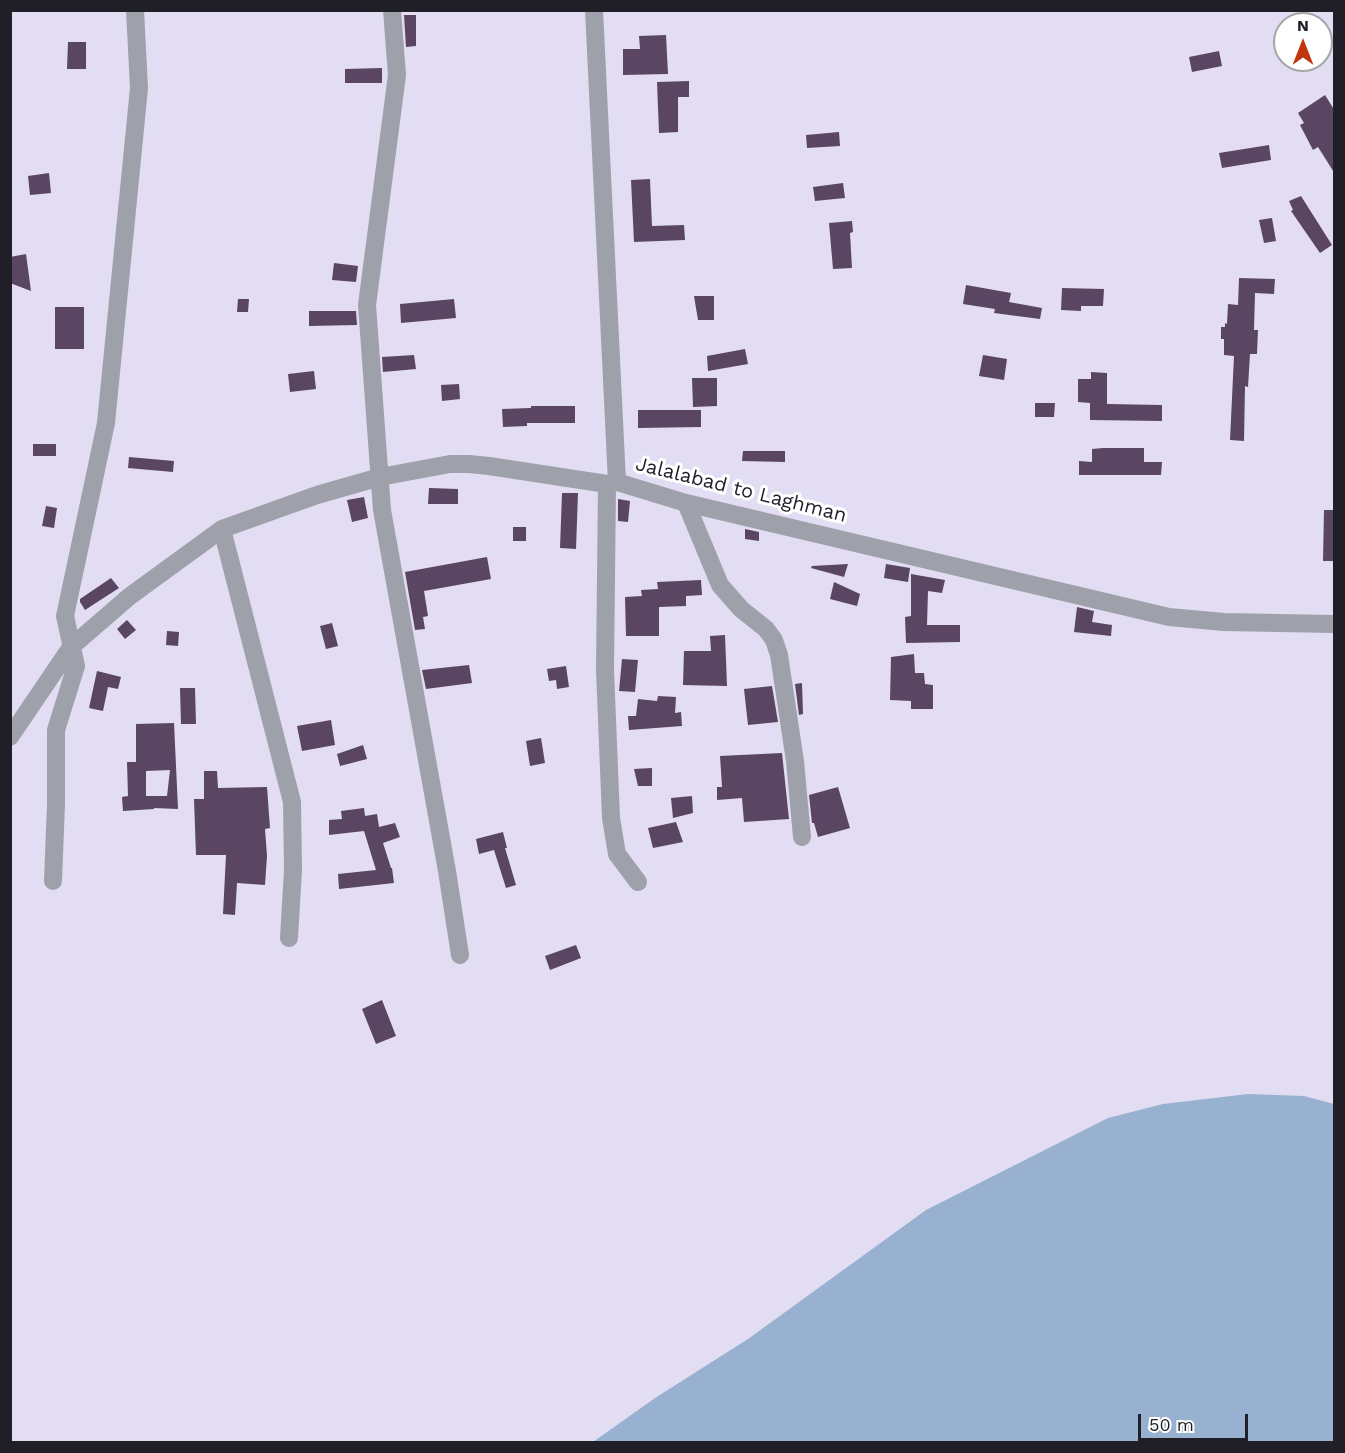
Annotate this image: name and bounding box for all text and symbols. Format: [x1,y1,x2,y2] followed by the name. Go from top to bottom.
[1273,12,1333,72] north arrow
[1297,16,1309,35] text: N
[633,452,849,528] street label: Jalalabad to Laghman
[1141,1402,1250,1440] scale bar
[1149,1414,1194,1435] text: 50 m

